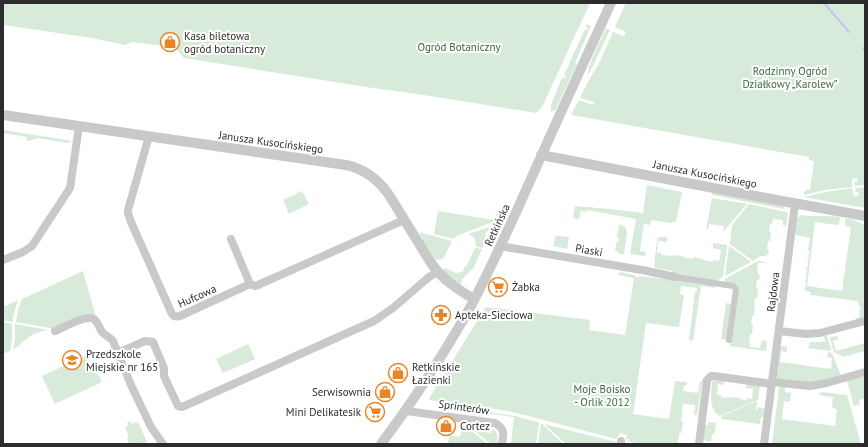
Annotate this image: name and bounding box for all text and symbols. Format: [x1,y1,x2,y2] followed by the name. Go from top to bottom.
[184,29,266,56] place label: Kasa biletowa ogród botaniczny
[159,31,181,53] shop icon: Kasa biletowa ogród botaniczny
[417,40,501,54] park label: Ogród Botaniczny
[742,64,838,91] park label: Rodzinny Ogród Działkowy „Karolew”
[217,128,324,156] street label: Janusza Kusocińskiego
[651,157,758,191] street label: Janusza Kusocińskiego
[481,202,513,248] street label: Retkińska
[574,241,604,259] street label: Piaski
[764,271,782,313] street label: Rajdowa
[487,276,509,298] supermarket icon: Żabka
[512,280,540,294] place label: Żabka
[176,281,218,311] street label: Hufcowa
[430,304,452,326] pharmacy icon: Apteka-Sieciowa
[455,308,533,322] place label: Apteka-Sieciowa
[86,347,158,374] place label: Przedszkole Miejskie nr 165
[61,349,83,371] school or university icon: Przedszkole Miejskie nr 165
[412,360,460,387] place label: Retkińskie Łazienki
[387,362,409,384] shop icon: Retkińskie Łazienki
[374,381,396,403] shop icon: Serwisownia
[574,382,631,409] park label: Moje Boisko - Orlik 2012
[312,385,371,399] place label: Serwisownia
[438,396,490,418] street label: Sprinterów
[364,401,386,423] supermarket icon: Mini Delikatesik
[286,405,362,419] place label: Mini Delikatesik
[435,415,457,437] shop icon: Cortez
[460,419,490,433] place label: Cortez

